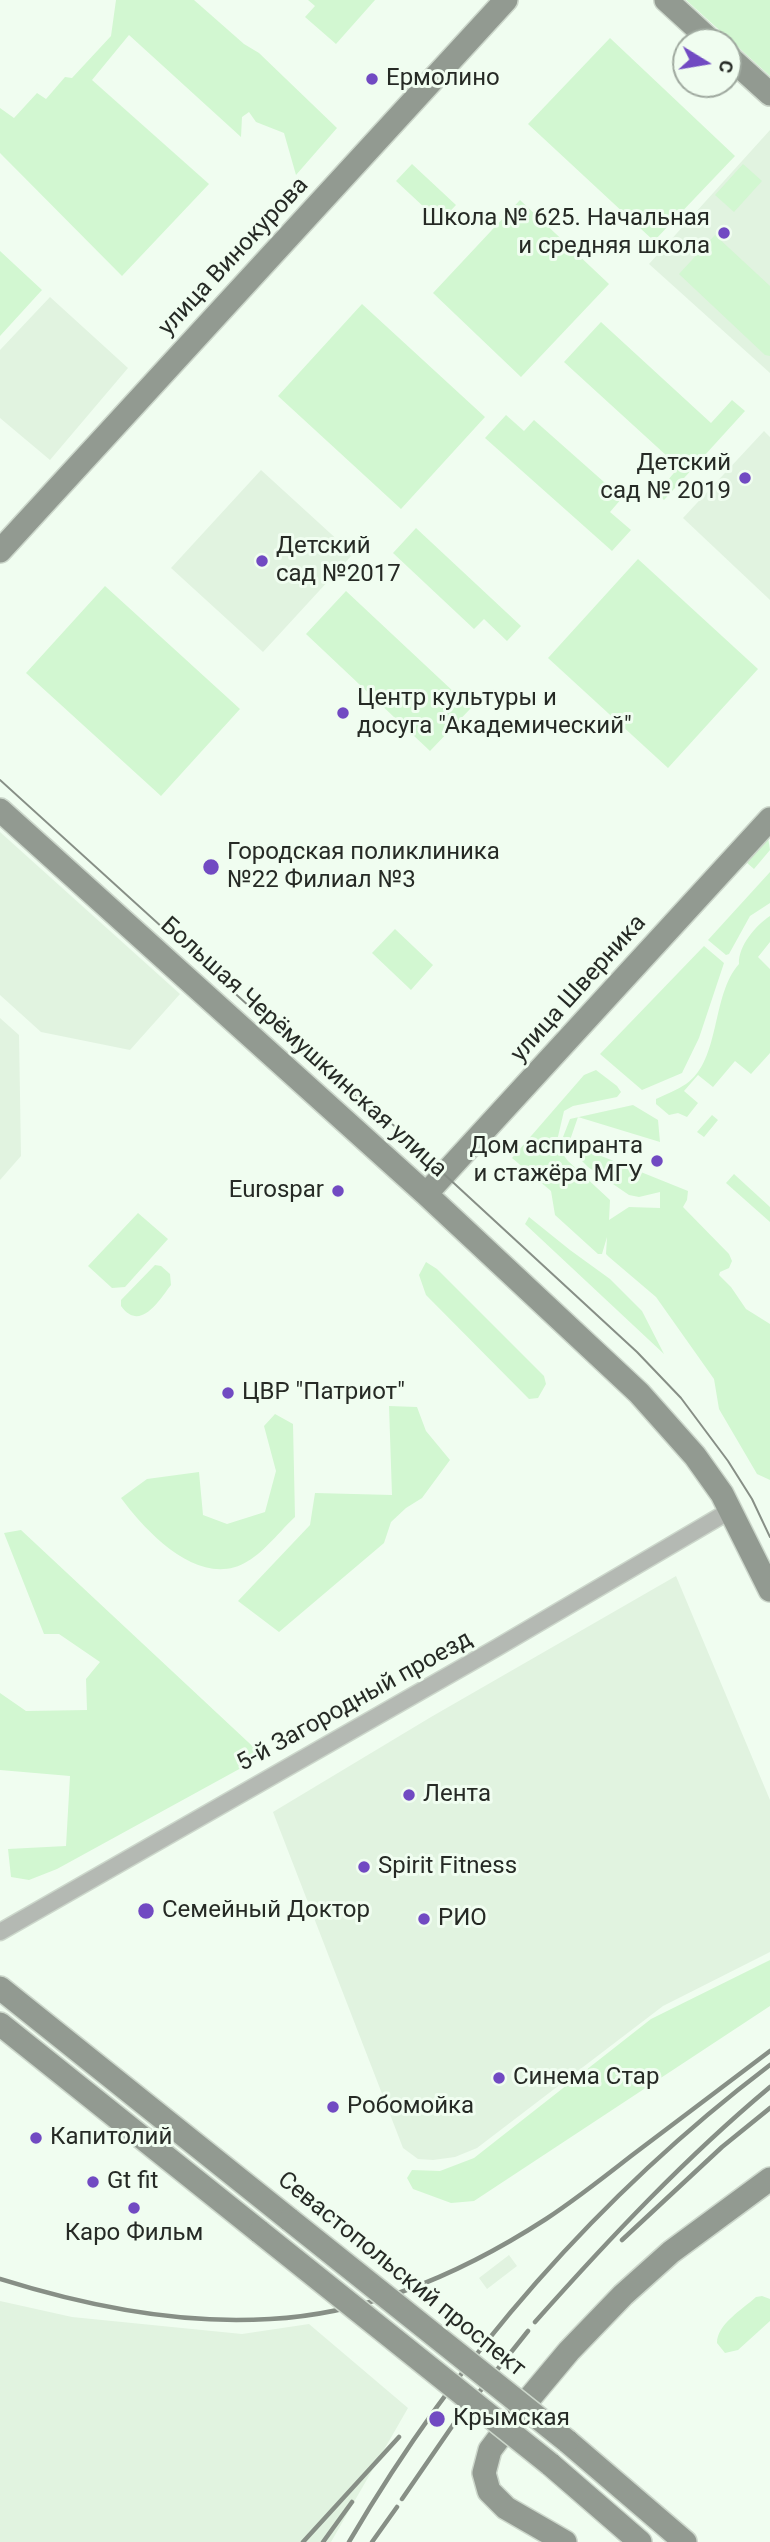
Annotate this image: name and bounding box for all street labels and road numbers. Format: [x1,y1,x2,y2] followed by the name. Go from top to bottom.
[153,172,315,342] street label: улица Винокурова
[505,909,653,1069] street label: улица Шверника
[154,912,452,1184] street label: Большая Черёмушкинская улица
[232,1625,478,1779] street label: 5-й Загородный проезд
[271,2166,531,2384] street label: Севастопольский проспект

